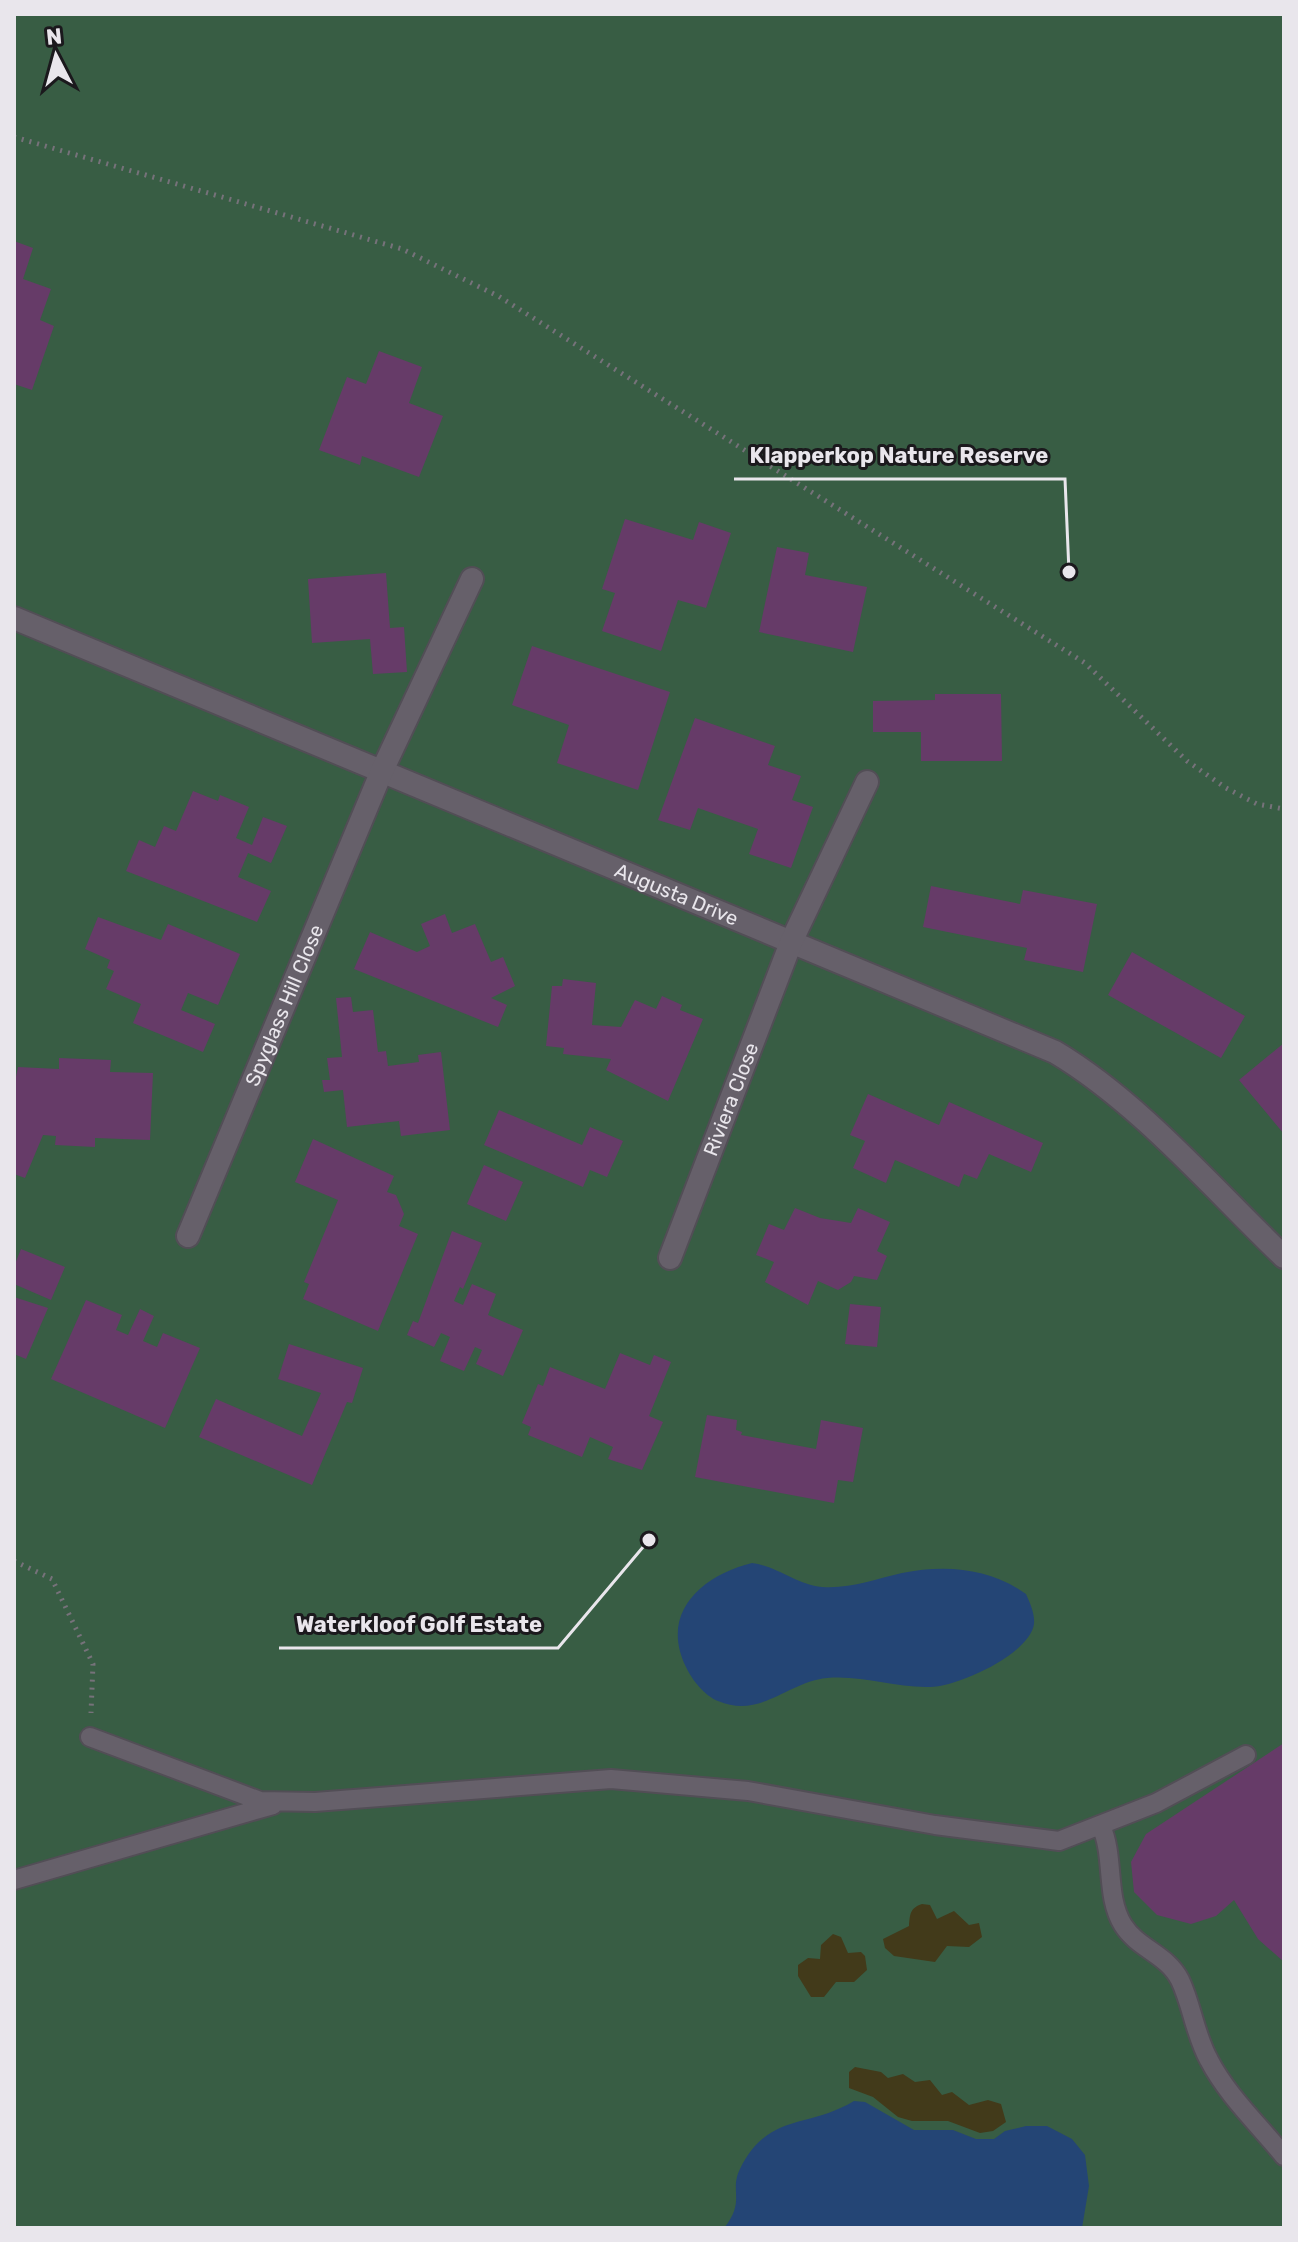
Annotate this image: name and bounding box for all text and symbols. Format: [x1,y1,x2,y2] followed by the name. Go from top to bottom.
[16,16,96,96] north arrow
[45,22,63,51] text: N
[734,433,1065,479] callout: Klapperkop Nature Reserve
[750,442,1048,469] text: Klapperkop Nature Reserve
[611,858,742,931] street label: Augusta Drive
[240,921,328,1090] street label: Spyglass Hill Close
[698,1039,764,1159] street label: Riviera Close
[279,1602,558,1648] callout: Waterkloof Golf Estate
[296,1611,542,1638] text: Waterkloof Golf Estate

